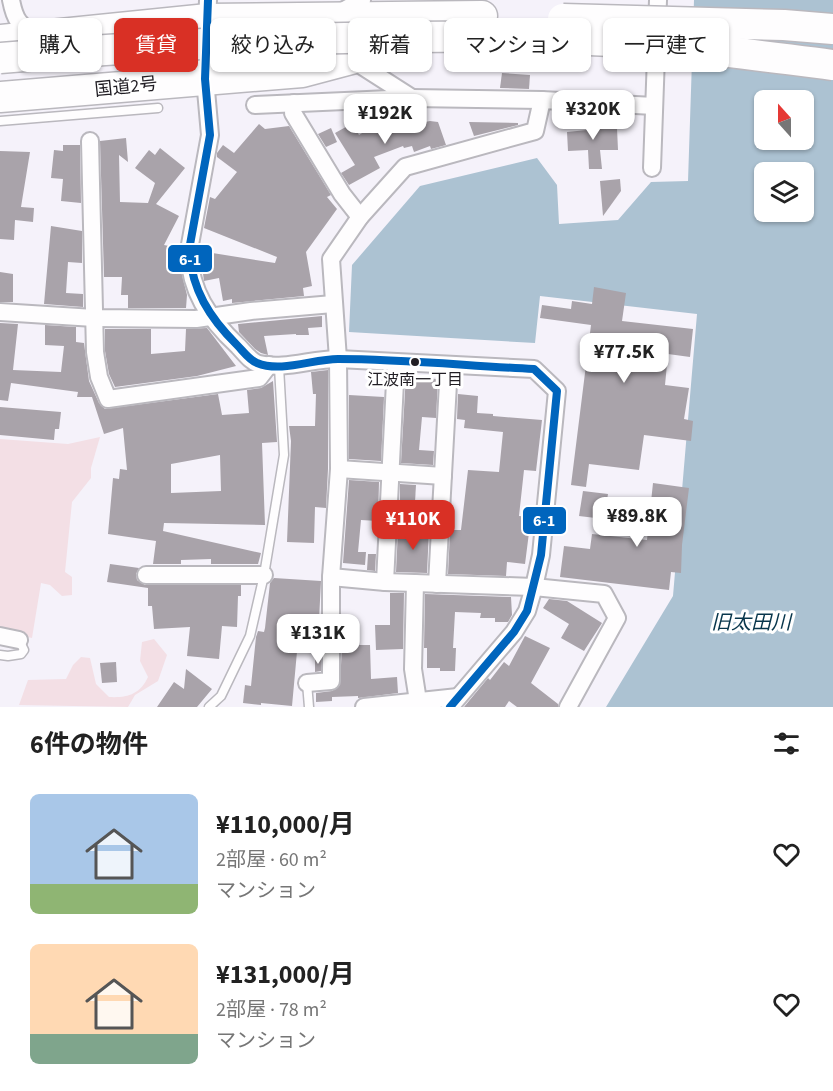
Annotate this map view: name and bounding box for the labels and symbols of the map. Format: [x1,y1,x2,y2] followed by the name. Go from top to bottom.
[93,71,159,103] street label: 国道2号
[551,90,635,141] pin: ¥320K
[754,90,814,150] north arrow
[343,94,427,145] pin: ¥192K
[167,244,213,273] line badge: 6-1
[179,249,201,271] text: 6-1
[575,333,673,384] pin: ¥77.5K
[409,356,421,368] marker: 江波南一丁目
[367,369,463,391] place label: 江波南一丁目
[588,497,686,548] pin: ¥89.8K
[371,500,455,551] pin: ¥110K
[522,506,567,535] line badge: 6-1
[533,510,555,532] text: 6-1
[711,609,793,637] water label: 旧太田川
[276,614,360,665] pin: ¥131K

